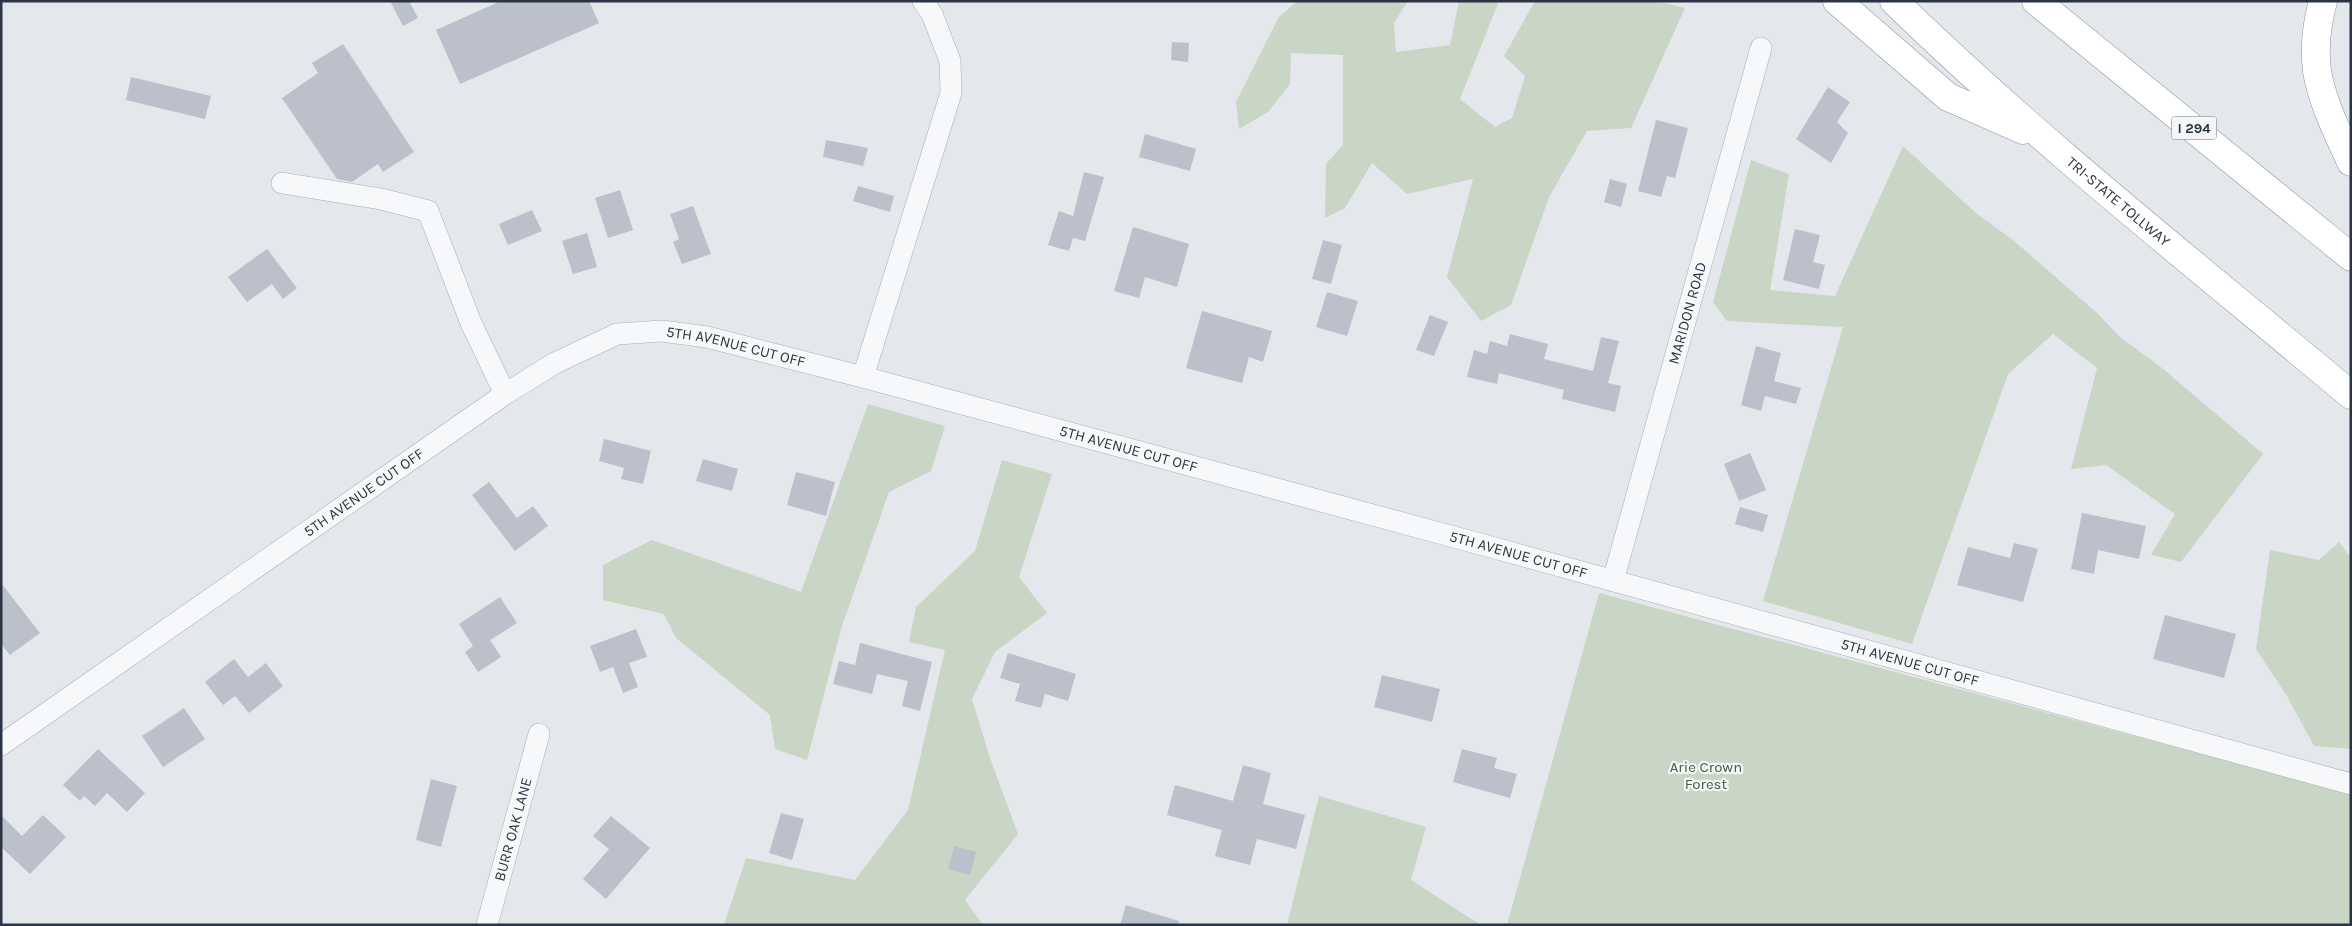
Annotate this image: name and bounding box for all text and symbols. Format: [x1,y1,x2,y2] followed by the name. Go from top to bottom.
[2172,116,2216,140] road number: I 294
[2063,153,2174,251] street label: TRI-STATE TOLLWAY
[1665,260,1710,366] street label: MARIDON ROAD
[665,323,807,371] street label: 5TH AVENUE CUT OFF
[1057,422,1200,476] street label: 5TH AVENUE CUT OFF
[300,444,427,540] street label: 5TH AVENUE CUT OFF
[1447,527,1589,582] street label: 5TH AVENUE CUT OFF
[1839,635,1981,690] street label: 5TH AVENUE CUT OFF
[1670,758,1742,793] park label: Arie Crown Forest
[490,776,536,883] street label: BURR OAK LANE

